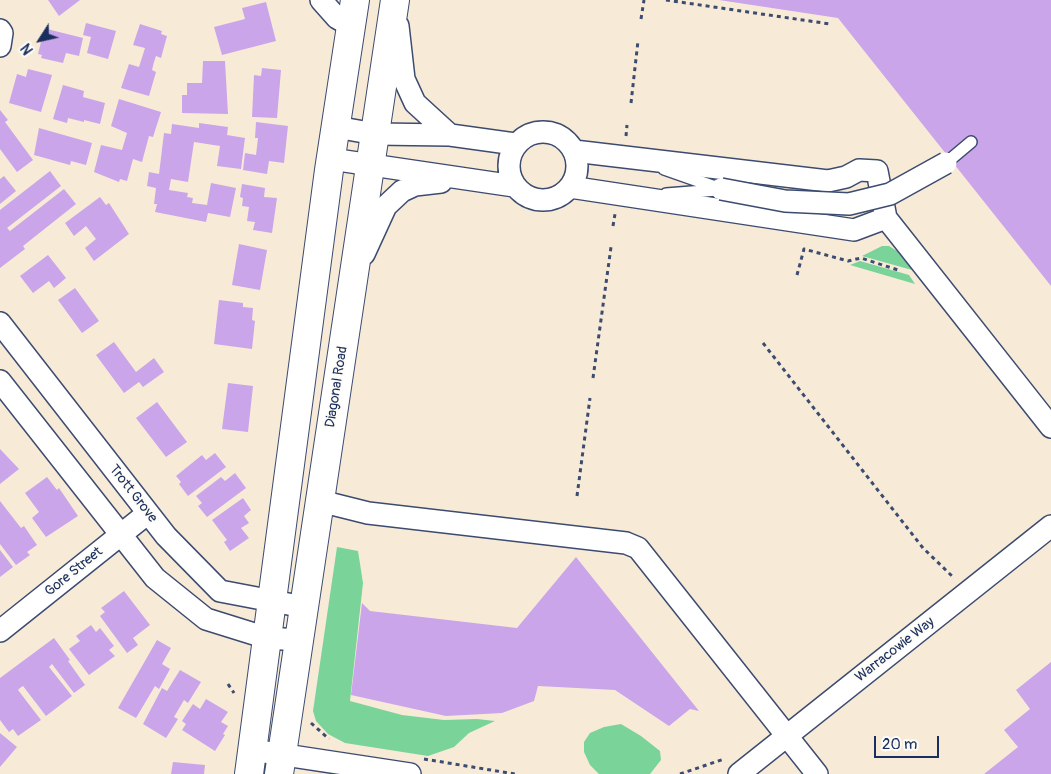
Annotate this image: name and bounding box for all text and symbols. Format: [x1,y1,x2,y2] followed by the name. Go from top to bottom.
[15,15,65,65] north arrow
[18,40,37,58] text: N
[322,345,352,429] street label: Diagonal Road
[105,462,161,526] street label: Trott Grove
[42,544,106,600] street label: Gore Street
[852,614,938,686] street label: Warracowie Way
[876,726,941,758] scale bar
[882,735,917,754] text: 20 m

